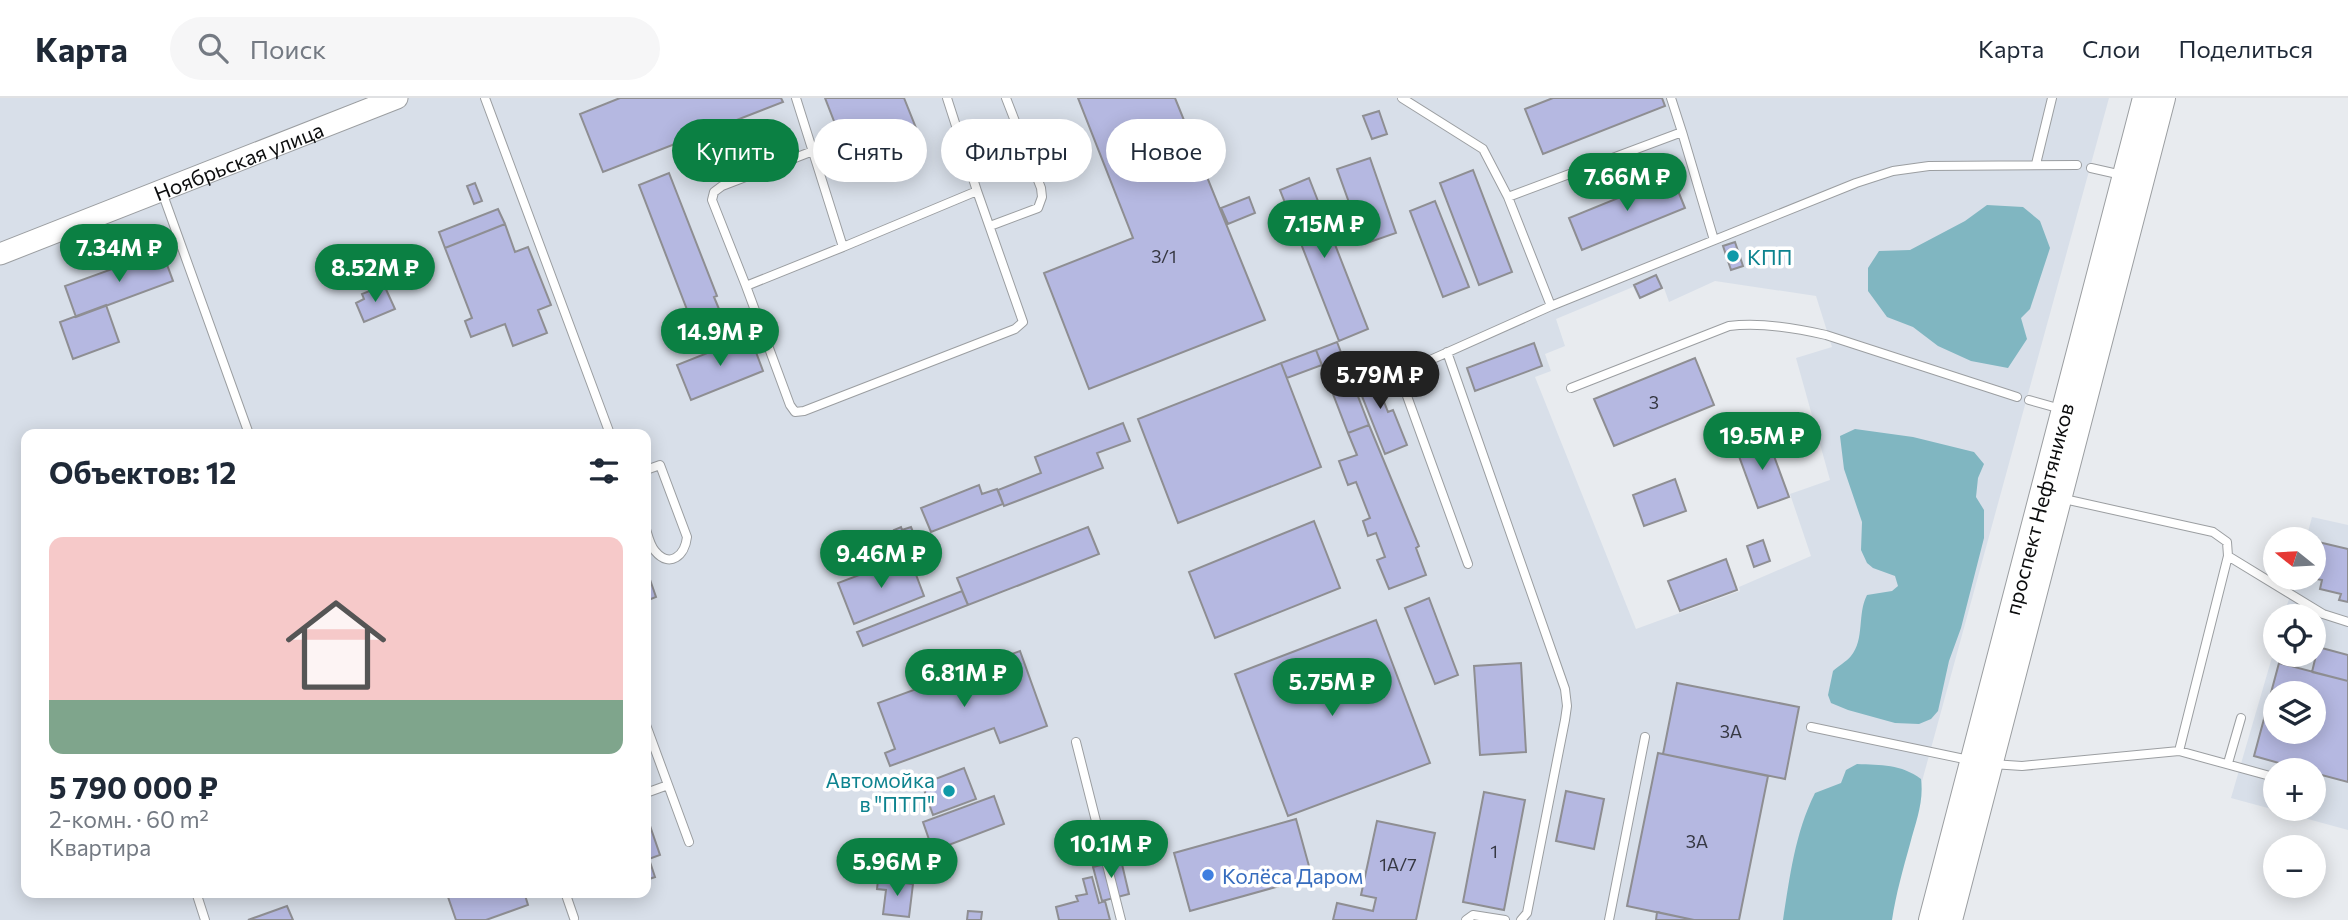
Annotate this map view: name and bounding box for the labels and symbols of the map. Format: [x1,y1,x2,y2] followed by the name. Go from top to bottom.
[150,116,327,205] street label: Ноябрьская улица
[1562,153,1692,213] pin: 7.66M ₽
[1259,200,1389,260] pin: 7.15M ₽
[54,225,184,284] pin: 7.34M ₽
[310,244,440,304] pin: 8.52M ₽
[1747,244,1792,269] place label: КПП
[1151,245,1177,267] house number: 3/1
[1725,248,1741,264] marker: КПП
[655,308,785,368] pin: 14.9M ₽
[1315,352,1445,411] pin: 5.79M ₽
[1649,391,1659,413] house number: 3
[1999,400,2078,617] street label: проспект Нефтяников
[1697,412,1827,472] pin: 19.5M ₽
[2263,527,2326,590] north arrow
[816,531,946,590] pin: 9.46M ₽
[899,650,1029,709] pin: 6.81M ₽
[1267,658,1397,718] pin: 5.75M ₽
[1720,720,1742,742] house number: 3А
[826,767,935,816] place label: Автомойка в "ПТП"
[941,783,957,799] marker: Автомойка в "ПТП"
[1046,820,1176,880] pin: 10.1M ₽
[1686,830,1708,852] house number: 3А
[832,838,962,898] pin: 5.96M ₽
[1490,840,1498,862] house number: 1
[1379,853,1417,875] house number: 1А/7
[1222,863,1363,888] place label: Колёса Даром
[1200,867,1216,883] marker: Колёса Даром

